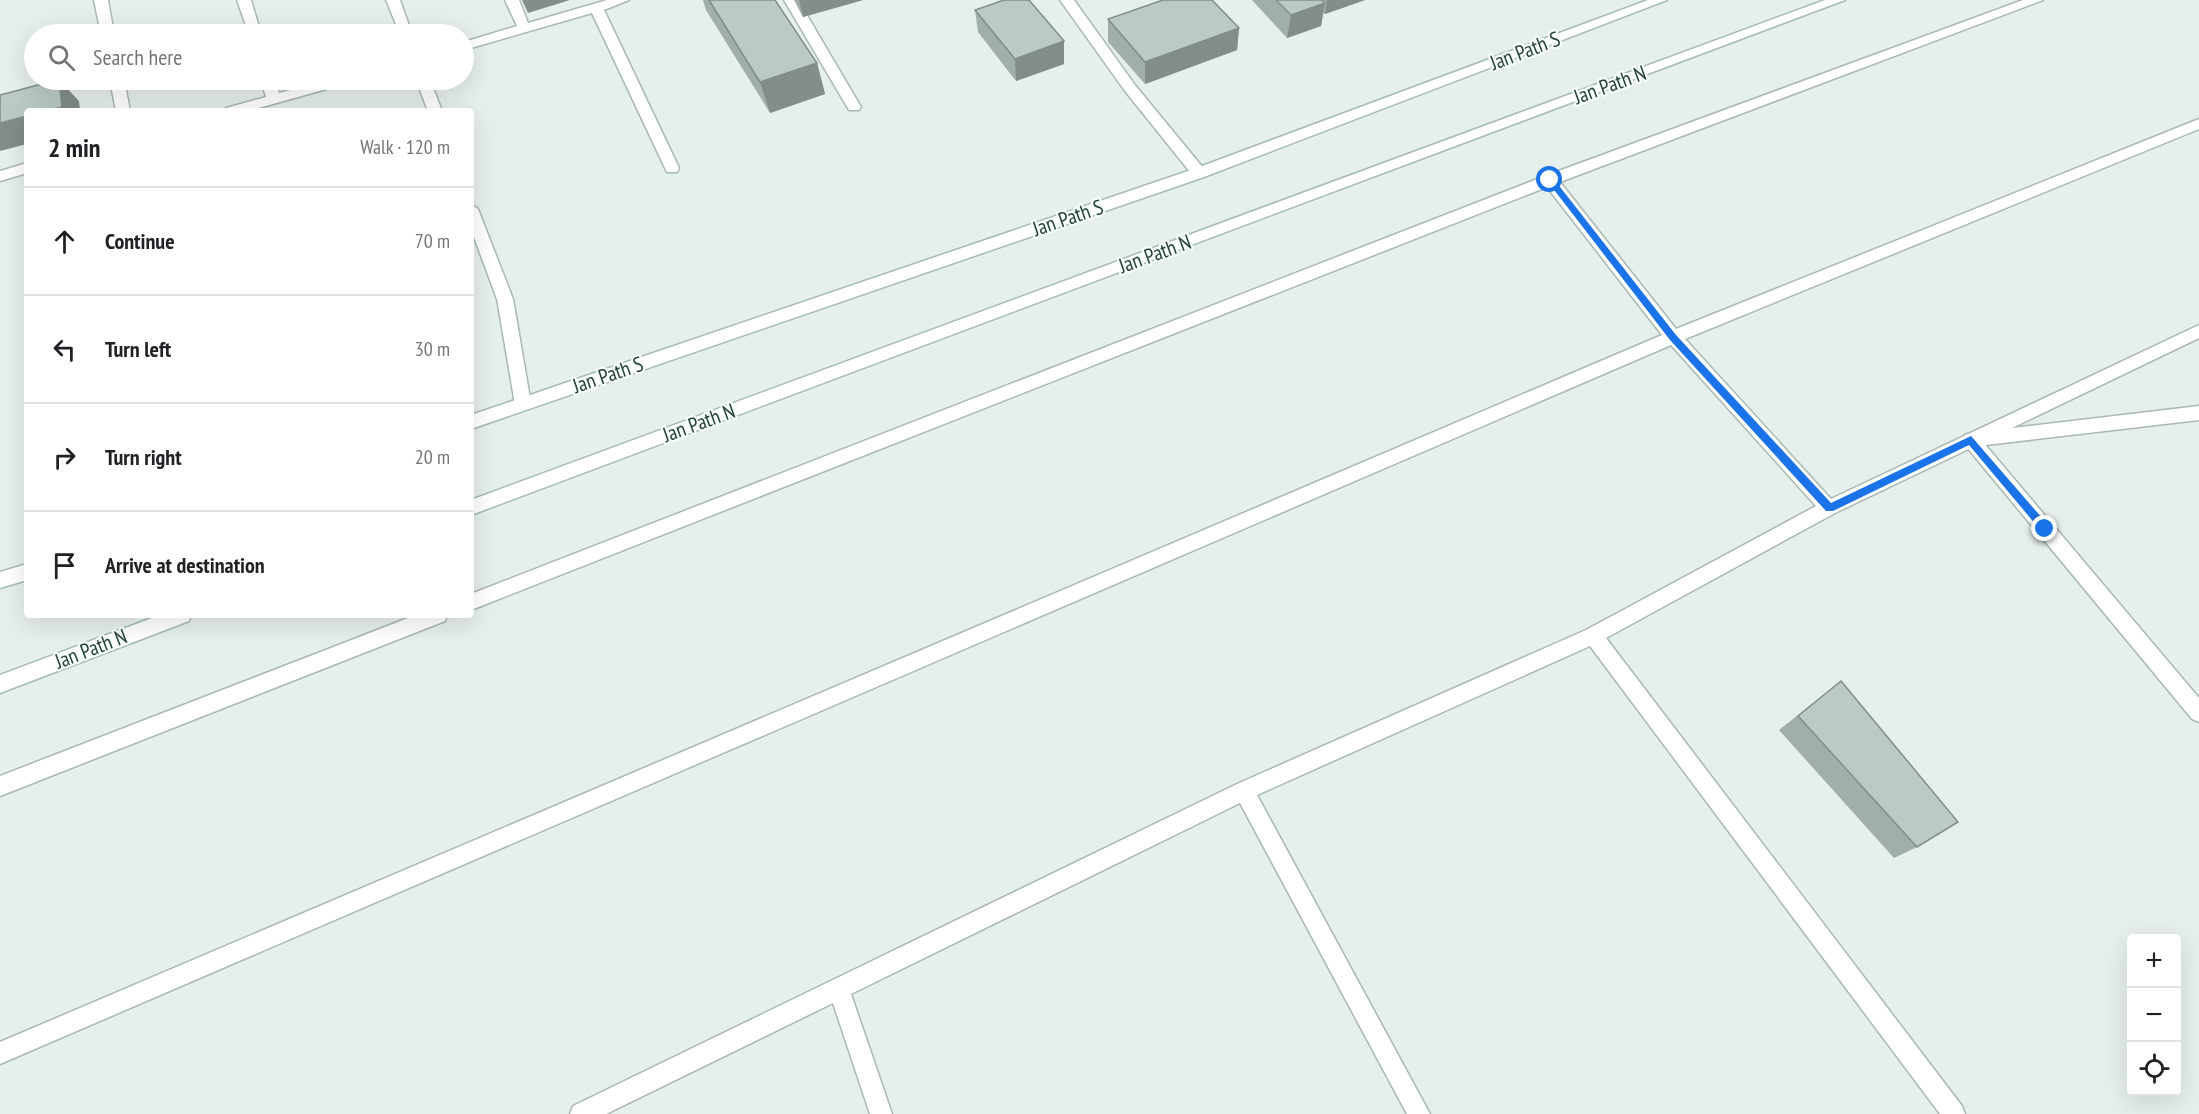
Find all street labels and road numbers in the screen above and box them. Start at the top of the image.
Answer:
street label: Jan Path S [1485,25,1564,77]
street label: Jan Path N [1569,59,1650,110]
street label: Jan Path S [1028,193,1107,242]
street label: Jan Path N [1114,228,1195,279]
street label: Jan Path S [568,350,647,399]
street label: Jan Path N [658,397,739,448]
street label: Jan Path N [50,622,131,675]

